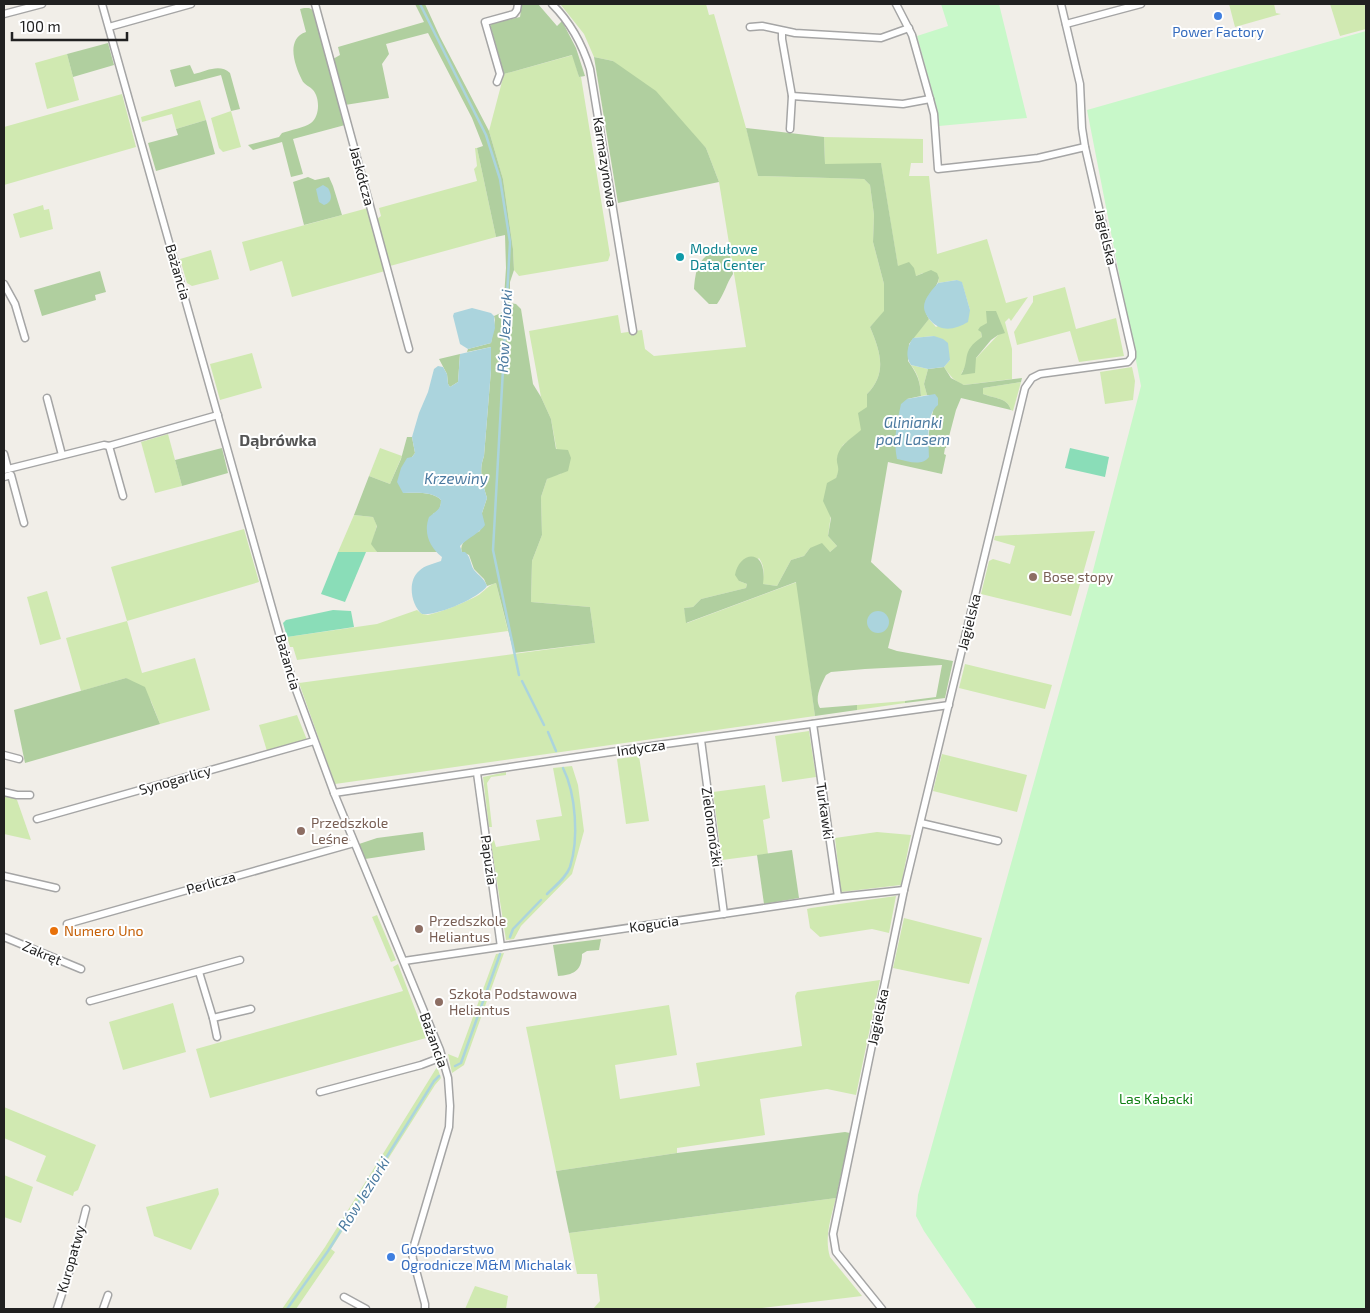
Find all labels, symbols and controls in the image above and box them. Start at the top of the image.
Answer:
scale bar [12,10,128,42]
marker: Power Factory [1212,10,1224,22]
text: 100 m [20,17,61,35]
place label: Power Factory [1172,23,1264,40]
street label: Karmazynowa [590,116,621,208]
street label: Jaskółcza [346,144,379,207]
street label: Jagielska [1092,207,1121,267]
place label: Modułowe Data Center [690,240,766,273]
street label: Bażancia [162,242,195,302]
marker: Modułowe Data Center [674,251,686,263]
water label: Rów Jeziorki [493,288,515,373]
water label: Glinianki pod Lasem [876,413,950,448]
district label: Dąbrówka [239,430,317,449]
water label: Krzewiny [424,469,488,488]
place label: Bose stopy [1043,568,1114,585]
marker: Bose stopy [1027,571,1039,583]
street label: Jagielska [953,592,984,652]
street label: Bażancia [272,632,305,692]
street label: Indycza [616,736,666,759]
street label: Synogarlicy [137,761,213,798]
street label: Turkawki [813,781,838,841]
street label: Zielononóżki [698,786,727,868]
place label: Przedszkole Leśne [311,814,388,847]
marker: Przedszkole Leśne [295,825,307,837]
street label: Papuzia [478,834,501,886]
street label: Perlicza [184,867,238,898]
place label: Przedszkole Heliantus [429,912,506,945]
street label: Kogucia [628,912,680,935]
place label: Numero Uno [64,922,144,939]
marker: Przedszkole Heliantus [413,923,425,935]
marker: Numero Uno [48,925,60,937]
street label: Zakręt [20,937,64,968]
place label: Szkoła Podstawowa Heliantus [449,985,577,1018]
street label: Jagielska [863,987,892,1047]
marker: Szkoła Podstawowa Heliantus [433,996,445,1008]
street label: Bażancia [417,1010,452,1070]
park label: Las Kabacki [1119,1090,1193,1107]
water label: Rów Jeziorki [333,1153,393,1234]
street label: Kuropatwy [53,1222,88,1295]
place label: Gospodarstwo Ogrodnicze M&M Michalak [401,1240,572,1273]
marker: Gospodarstwo Ogrodnicze M&M Michalak [385,1251,397,1263]

